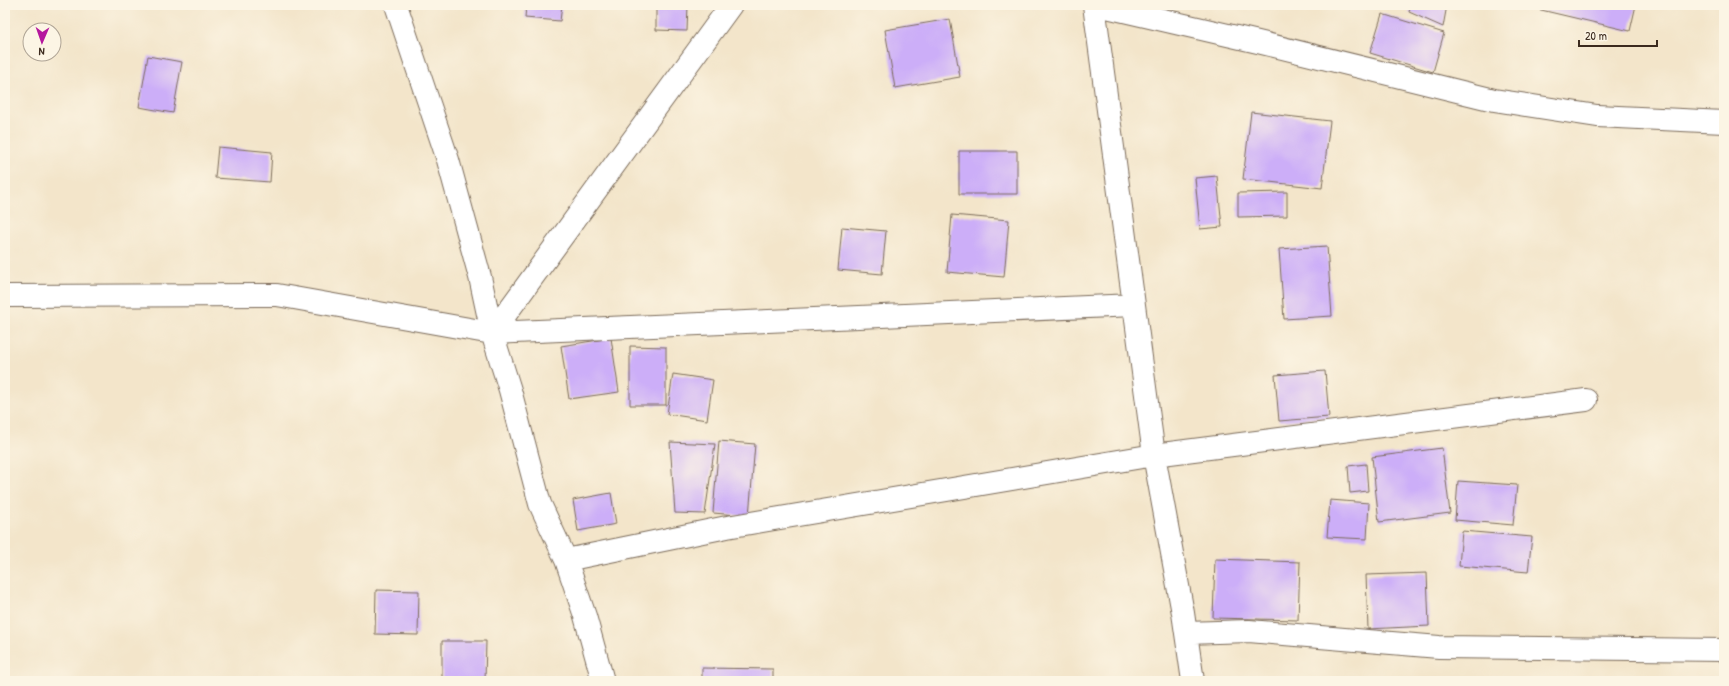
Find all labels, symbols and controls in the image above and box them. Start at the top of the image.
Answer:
north arrow [22,22,62,62]
scale bar [1579,22,1657,48]
text: 20 m [1585,27,1607,44]
text: N [38,45,45,59]

